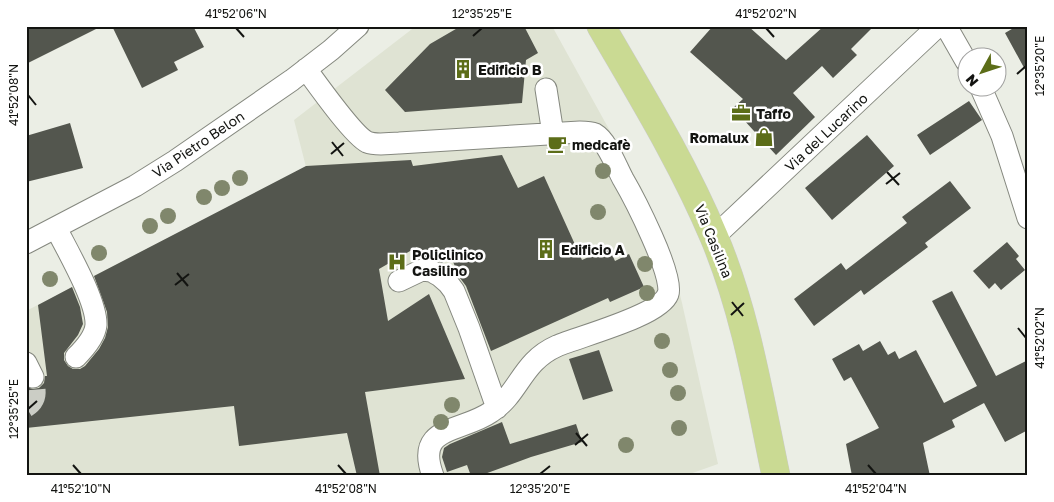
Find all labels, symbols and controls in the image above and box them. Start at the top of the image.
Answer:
text: 41°52'06"N [205,6,267,21]
text: 12°35'25"E [452,6,512,21]
text: 41°52'02"N [735,6,797,21]
text: 12°35'20"E [1032,36,1047,96]
north arrow [956,48,1006,98]
building icon: Edificio B [452,58,474,80]
place label: Edificio B [478,61,542,78]
text: 41°52'08"N [6,64,21,126]
text: N [962,71,982,90]
street label: Via del Lucarino [781,89,871,175]
office icon: Taffo [730,102,752,124]
place label: Taffo [756,105,791,122]
street label: Via Pietro Belon [149,107,247,181]
shop icon: Romalux [753,126,775,148]
place label: Romalux [690,129,749,146]
cafe icon: medcafè [546,133,568,155]
place label: medcafè [572,136,631,153]
street label: Via Casilina [692,202,736,280]
building icon: Edificio A [535,238,557,260]
place label: Edificio A [561,241,625,258]
place label: Policlinico Casilino [412,246,484,279]
hospital icon: Policlinico Casilino [386,251,408,273]
text: 41°52'02"N [1032,307,1047,369]
text: 12°35'25"E [6,379,21,439]
text: 41°52'10"N [51,481,111,496]
text: 41°52'08"N [315,481,377,496]
text: 12°35'20"E [510,481,570,496]
text: 41°52'04"N [845,481,907,496]

